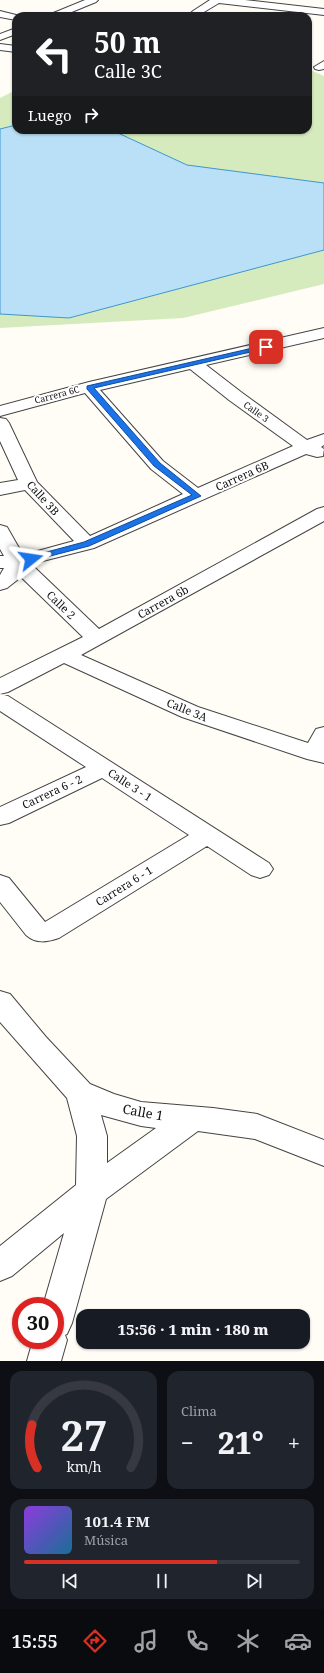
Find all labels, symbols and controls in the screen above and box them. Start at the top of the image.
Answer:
text: 50 m [94,23,161,61]
icon: left [28,28,80,80]
text: Calle 3C [94,59,162,83]
icon: right [80,104,102,126]
text: Luego [28,105,72,125]
pin [249,330,283,364]
icon: arrive [255,336,277,358]
street label: Carrera 6C [33,382,81,407]
street label: Calle 3 [241,398,272,425]
street label: Carrera 6B [213,457,271,494]
street label: Calle 3B [24,477,63,518]
position arrow [10,538,52,580]
street label: Carrera 6b [135,581,191,622]
street label: Calle 2 [44,587,79,622]
street label: Calle 3A [165,695,210,725]
street label: Calle 3 - 1 [105,765,155,804]
street label: Carrera 6 - 2 [19,771,84,812]
street label: Carrera 6 - 1 [92,862,155,909]
street label: Calle 1 [121,1100,165,1124]
speed limit sign: 30 [12,1297,64,1349]
text: 15:56 · 1 min · 180 m [117,1319,269,1339]
text: Clima [181,1402,217,1420]
text: 27 [60,1407,107,1463]
text: 21° [218,1422,264,1463]
text: − [181,1427,194,1457]
text: + [288,1427,300,1457]
text: km/h [66,1457,101,1476]
text: 101.4 FM [84,1511,150,1531]
text: Música [84,1531,128,1549]
icon: previous [59,1570,81,1592]
icon: pause [151,1570,173,1592]
icon: next [243,1570,265,1592]
icon: directions [81,1627,109,1655]
icon: music [132,1627,160,1655]
icon: phone [183,1627,211,1655]
icon: climate [234,1627,262,1655]
icon: car [284,1627,312,1655]
text: 15:55 [11,1629,58,1653]

